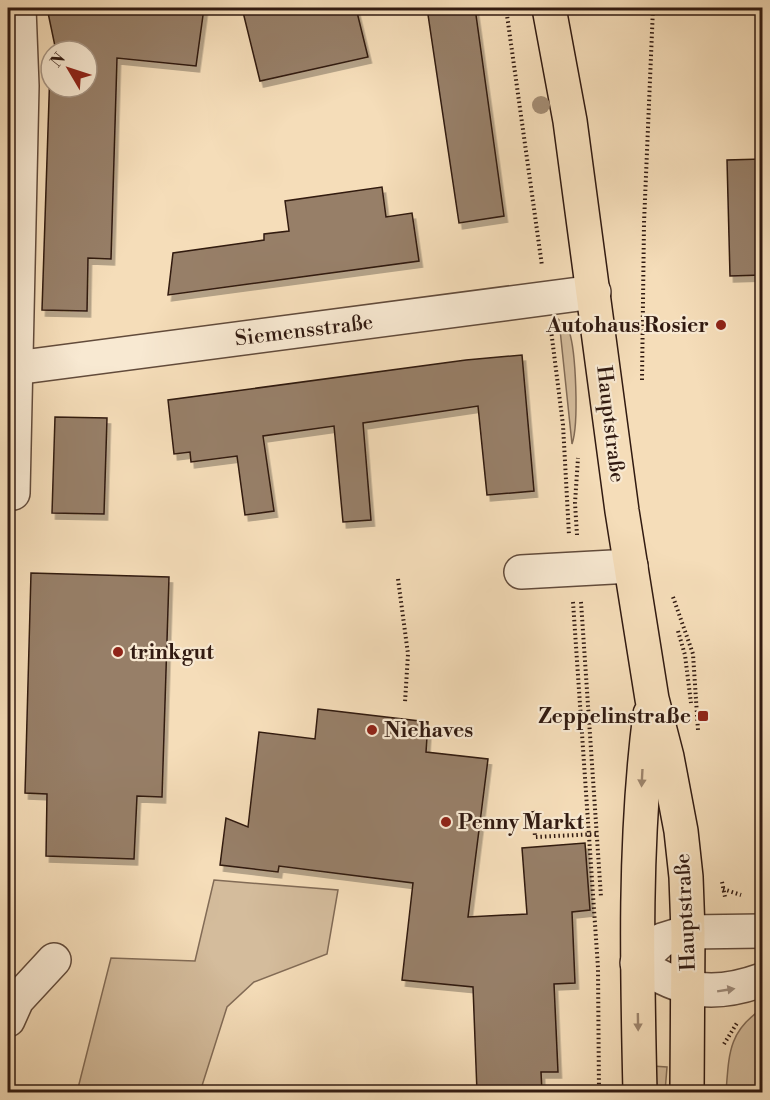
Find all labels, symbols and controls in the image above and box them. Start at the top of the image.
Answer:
north arrow [39,39,99,99]
text: N [46,49,70,71]
street label: Siemensstraße [234,310,375,352]
place label: Autohaus Rosier [545,313,709,339]
marker: Autohaus Rosier [714,318,728,332]
street label: Hauptstraße [590,364,630,484]
place label: trinkgut [130,640,214,666]
marker: trinkgut [111,645,125,659]
place label: Zeppelinstraße [538,704,691,730]
marker: Zeppelinstraße [696,709,710,723]
place label: Niehaves [384,718,473,744]
marker: Niehaves [365,723,379,737]
one-way arrow [638,768,647,787]
place label: Penny Markt [458,810,584,836]
marker: Penny Markt [439,815,453,829]
street label: Hauptstraße [670,852,702,971]
one-way arrow [717,985,736,994]
one-way arrow [633,1012,643,1031]

